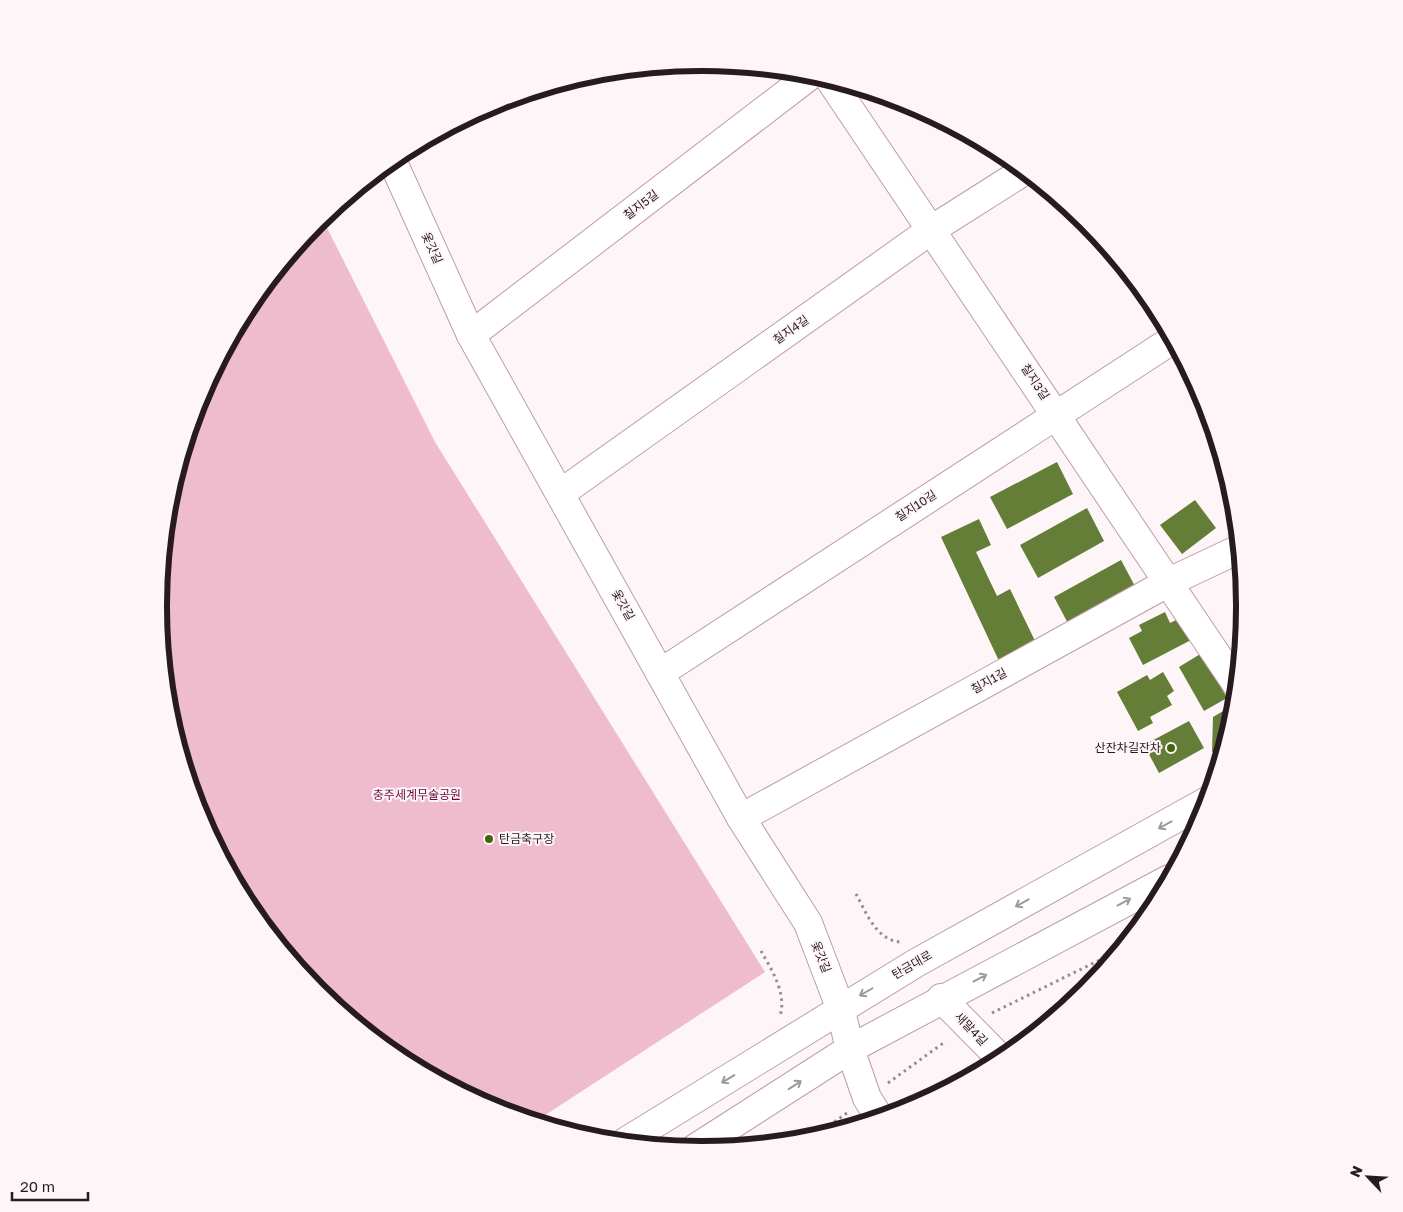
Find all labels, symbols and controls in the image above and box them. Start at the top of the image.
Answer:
street label: 칠지5길 [620,187,661,223]
street label: 옻갓길 [419,230,446,266]
street label: 칠지4길 [770,312,812,347]
street label: 칠지3길 [1018,361,1053,403]
street label: 칠지10길 [892,487,939,525]
street label: 옻갓길 [609,587,638,623]
street label: 칠지1길 [968,665,1009,697]
place label: 산잔차길잔차 [1095,740,1161,755]
marker: 산잔차길잔차 [1165,742,1177,754]
park label: 충주세계무술공원 [373,787,461,802]
one-way arrow [1157,820,1172,830]
place label: 탄금축구장 [499,831,554,846]
marker: 탄금축구장 [483,833,495,845]
one-way arrow [1117,897,1132,907]
one-way arrow [1015,898,1030,908]
street label: 옻갓길 [809,939,834,975]
street label: 탄금대로 [889,947,935,982]
one-way arrow [973,973,988,983]
one-way arrow [859,988,873,998]
street label: 새말4길 [952,1009,991,1048]
one-way arrow [722,1074,736,1084]
one-way arrow [787,1080,801,1090]
north arrow [1343,1152,1393,1202]
text: N [1346,1163,1366,1180]
scale bar [12,1170,89,1202]
text: 20 m [20,1177,55,1195]

